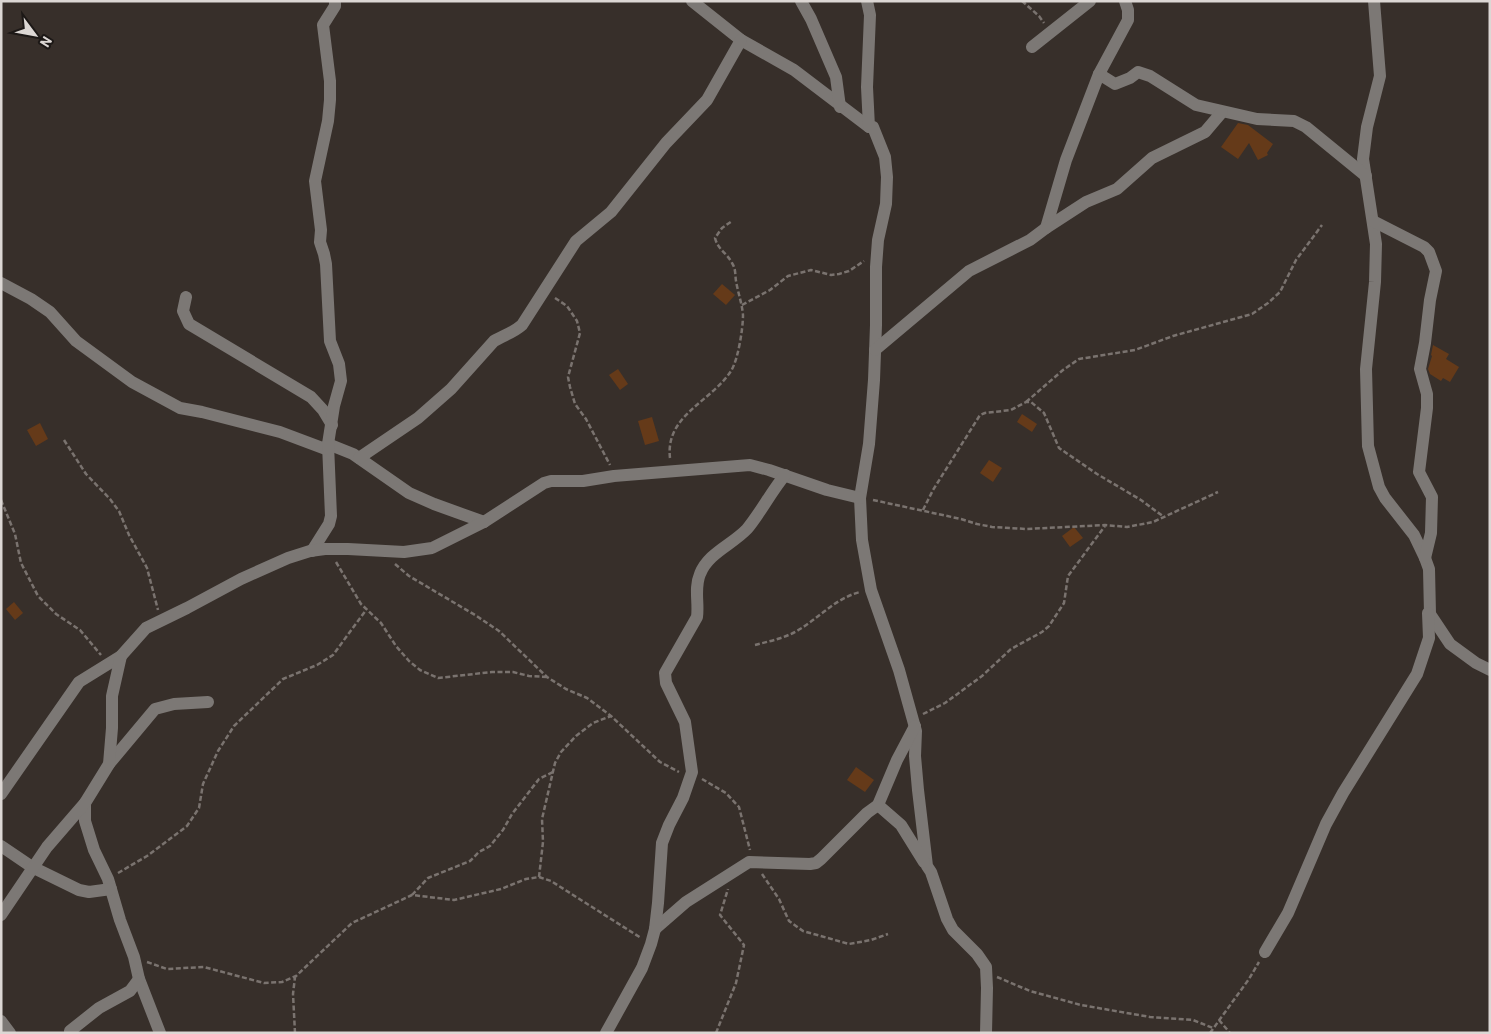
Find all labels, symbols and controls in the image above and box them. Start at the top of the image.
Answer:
north arrow [10,10,60,60]
text: N [37,34,56,51]

